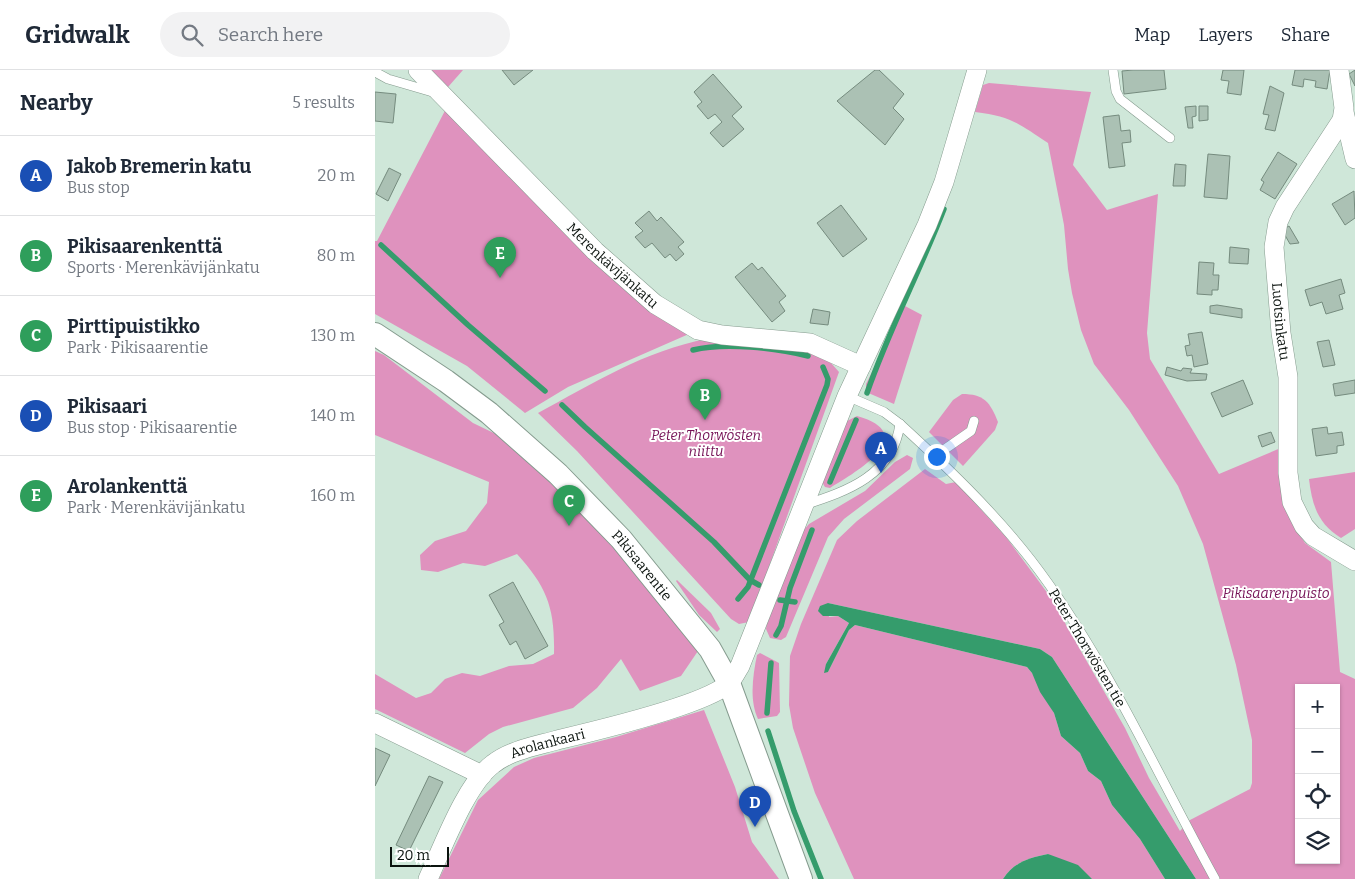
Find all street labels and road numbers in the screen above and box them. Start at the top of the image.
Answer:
street label: Merenkävijänkatu [564,219,662,312]
street label: Luotsinkatu [1268,282,1294,362]
street label: Pikisaarentie [608,526,676,604]
street label: Peter Thorwösten tie [1045,586,1129,710]
street label: Arolankaari [507,725,587,762]

